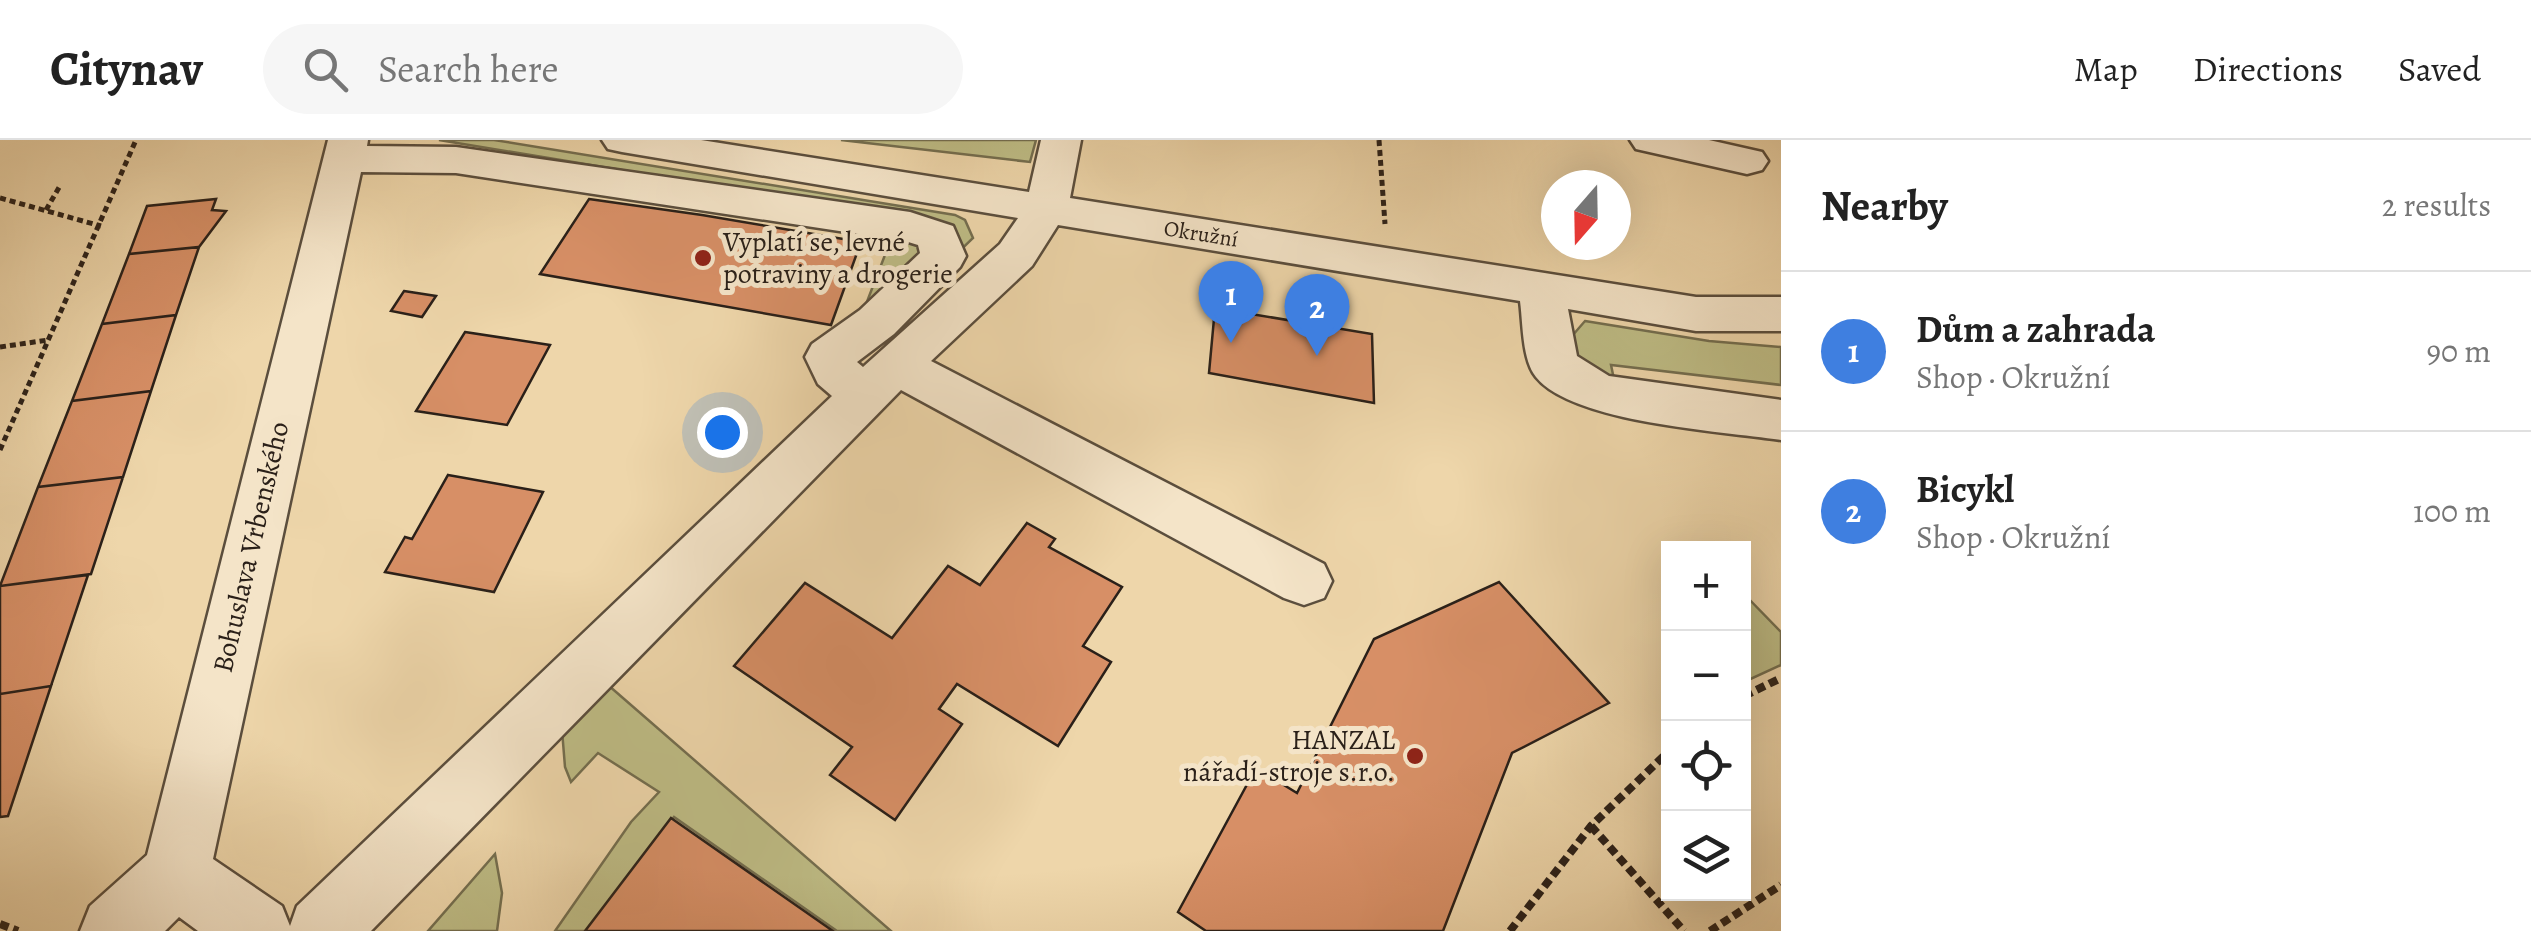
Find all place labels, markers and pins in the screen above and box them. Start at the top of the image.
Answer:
place label: Vyplatí se, levné potraviny a drogerie [722,223,953,293]
marker: Vyplatí se, levné potraviny a drogerie [692,247,714,269]
pin: 1 [1198,260,1264,343]
pin: 2 [1284,274,1350,356]
place label: HANZAL nářadí-stroje s.r.o. [1183,721,1396,791]
marker: HANZAL nářadí-stroje s.r.o. [1404,745,1426,767]

